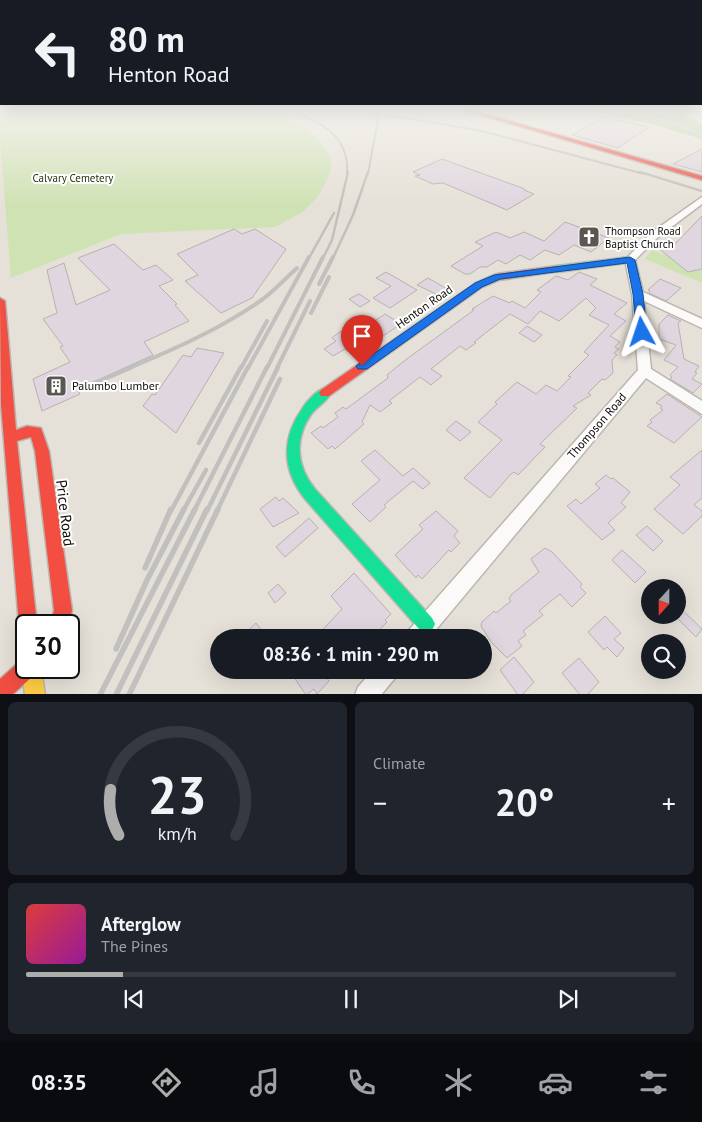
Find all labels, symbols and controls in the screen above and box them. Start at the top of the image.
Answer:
text: 80 m [108,16,185,62]
icon: left [25,20,90,85]
text: Henton Road [108,60,230,88]
park label: Calvary Cemetery [33,171,114,185]
place label: Thompson Road Baptist Church [605,224,681,251]
church icon: Thompson Road Baptist Church [577,225,601,249]
street label: Henton Road [392,281,455,332]
position arrow [615,305,667,357]
pin [341,315,383,366]
icon: arrive [348,322,376,350]
building icon: Palumbo Lumber [44,374,68,398]
place label: Palumbo Lumber [72,378,159,393]
street label: Thompson Road [564,390,629,462]
street label: Price Road [52,479,79,547]
north arrow [641,579,686,624]
map controls [641,579,686,679]
speed limit sign: 30 [15,614,80,679]
button: search [641,634,686,679]
text: 08:36 · 1 min · 290 m [263,642,439,666]
text: Climate [373,753,425,773]
text: 23 [148,761,207,828]
text: 20° [495,777,554,826]
text: − [373,784,387,821]
text: + [662,784,676,821]
text: km/h [158,822,197,845]
text: Afterglow [101,912,181,936]
text: The Pines [101,936,168,956]
icon: previous [120,985,148,1013]
icon: pause [337,985,365,1013]
icon: next [554,985,582,1013]
icon: directions [149,1065,184,1100]
icon: music [247,1065,282,1100]
icon: phone [344,1065,379,1100]
icon: climate [441,1065,476,1100]
icon: car [538,1065,573,1100]
icon: filters [636,1065,671,1100]
text: 08:35 [31,1068,87,1096]

